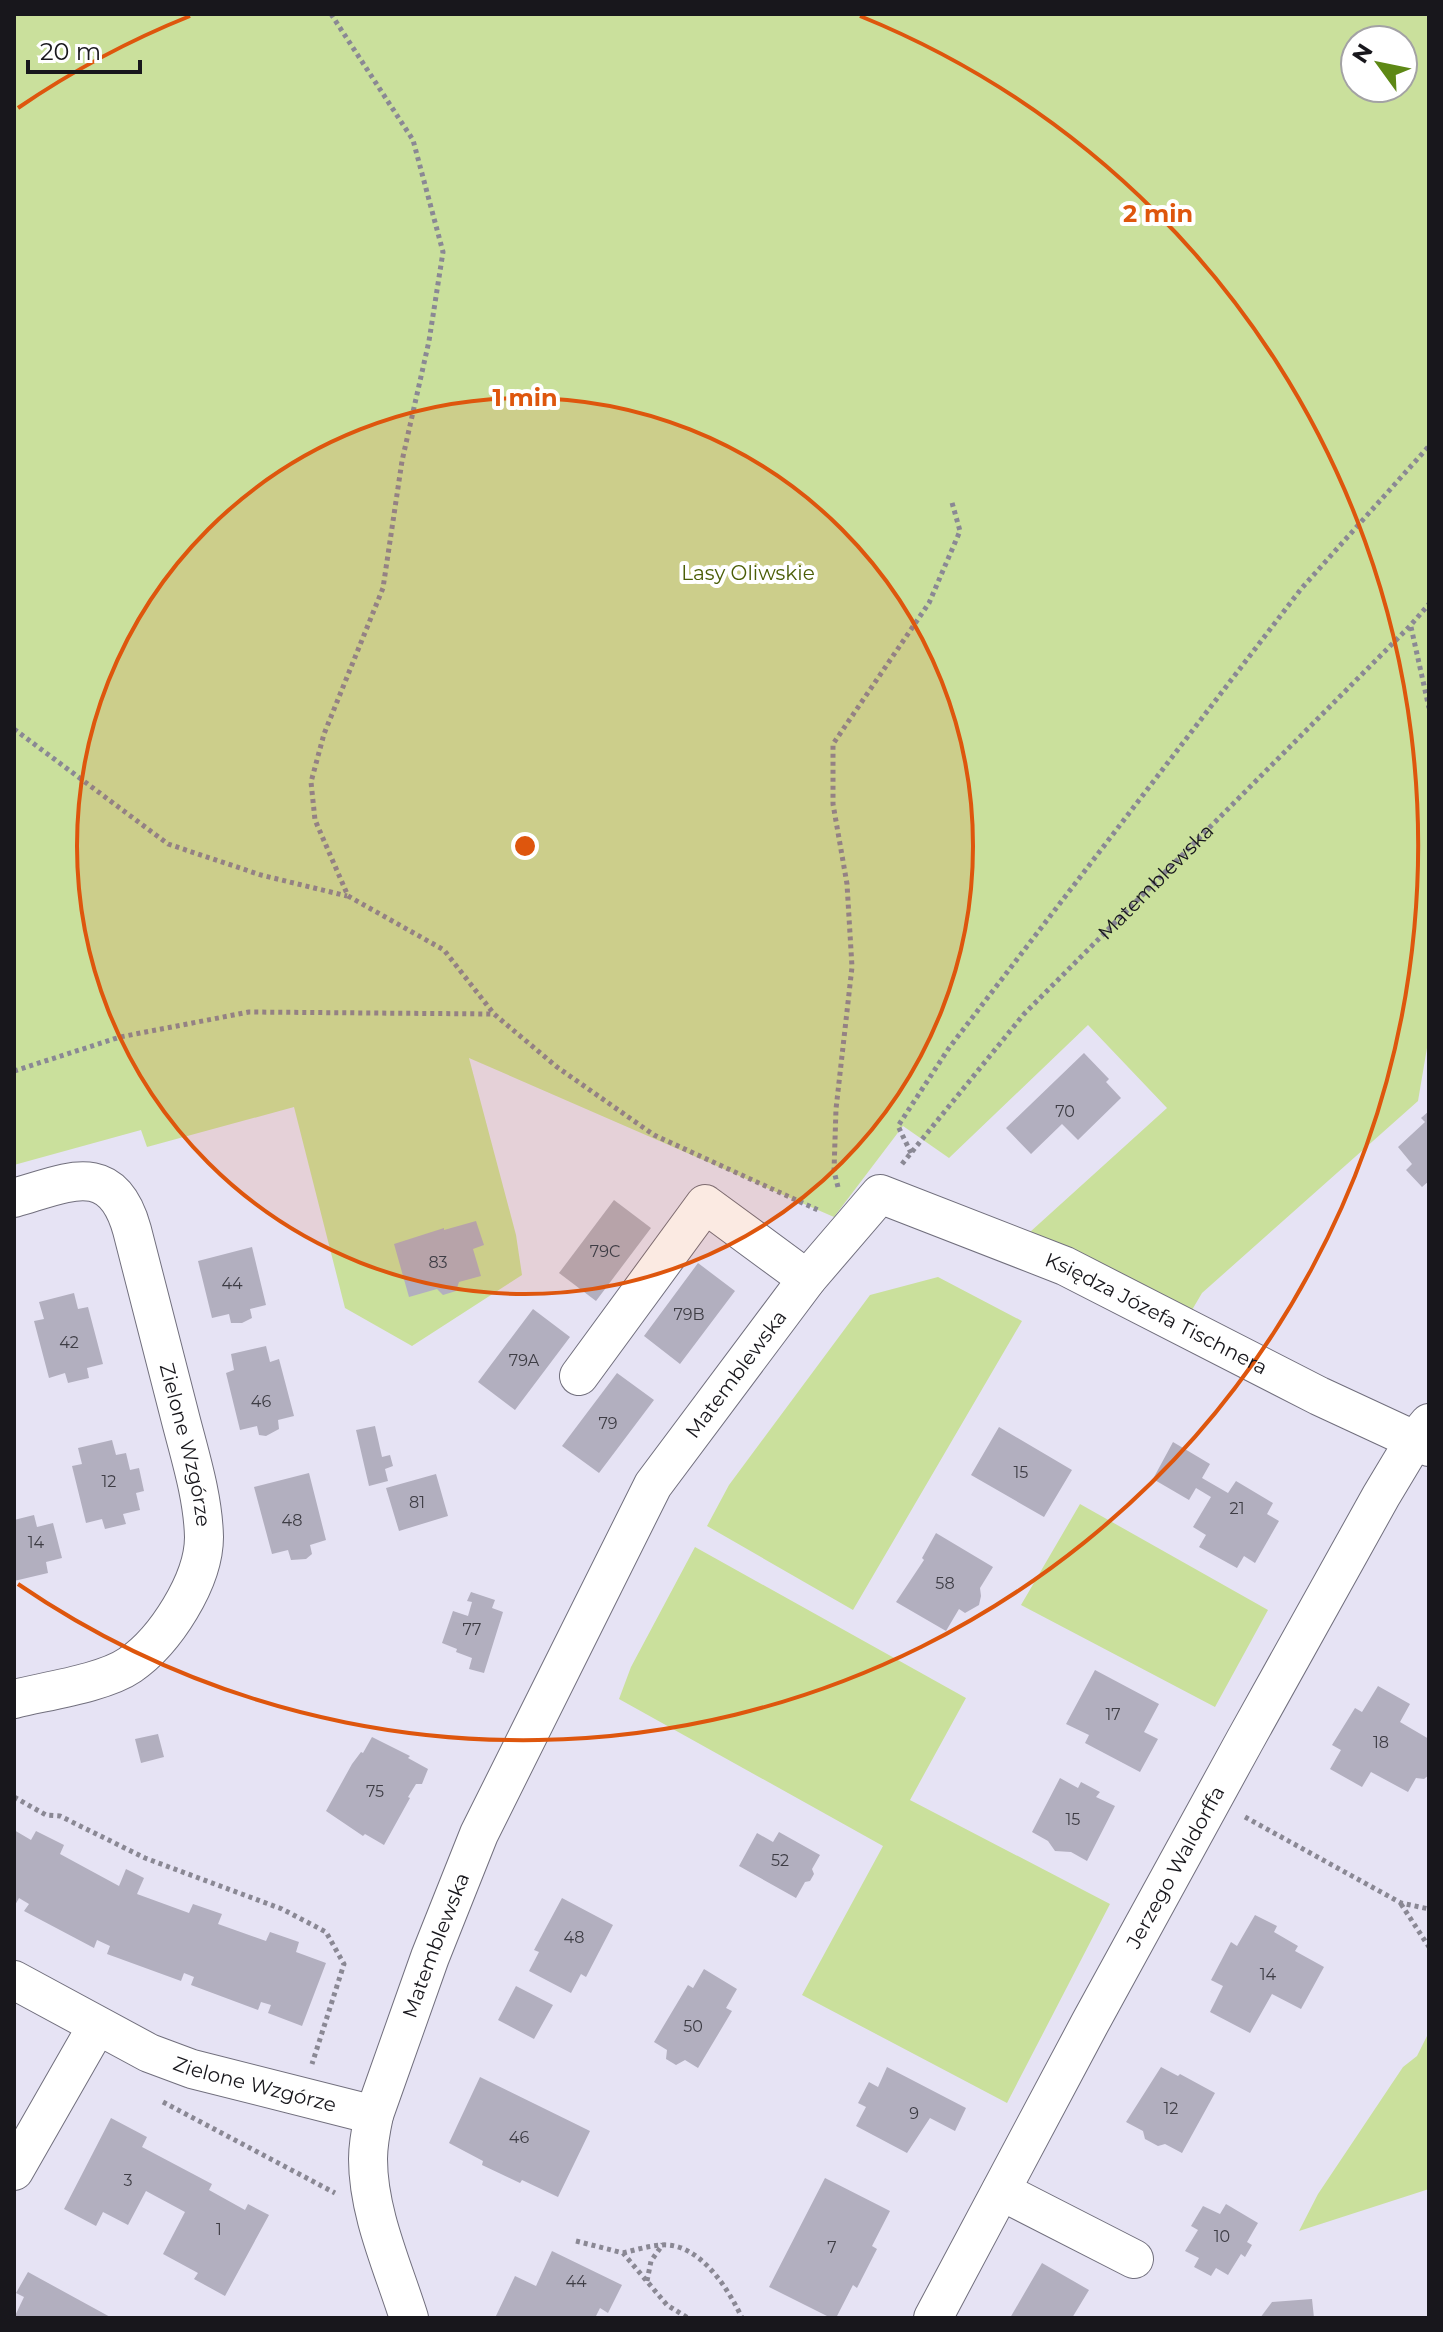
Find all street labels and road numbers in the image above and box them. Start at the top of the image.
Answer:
street label: Matemblewska [1093,819,1218,945]
street label: Księdza Józefa Tischnera [1042,1247,1272,1380]
street label: Matemblewska [680,1305,792,1443]
street label: Zielone Wzgórze [155,1361,216,1528]
street label: Jerzego Waldorffa [1121,1782,1230,1953]
street label: Matemblewska [397,1869,474,2021]
street label: Zielone Wzgórze [170,2051,339,2117]

